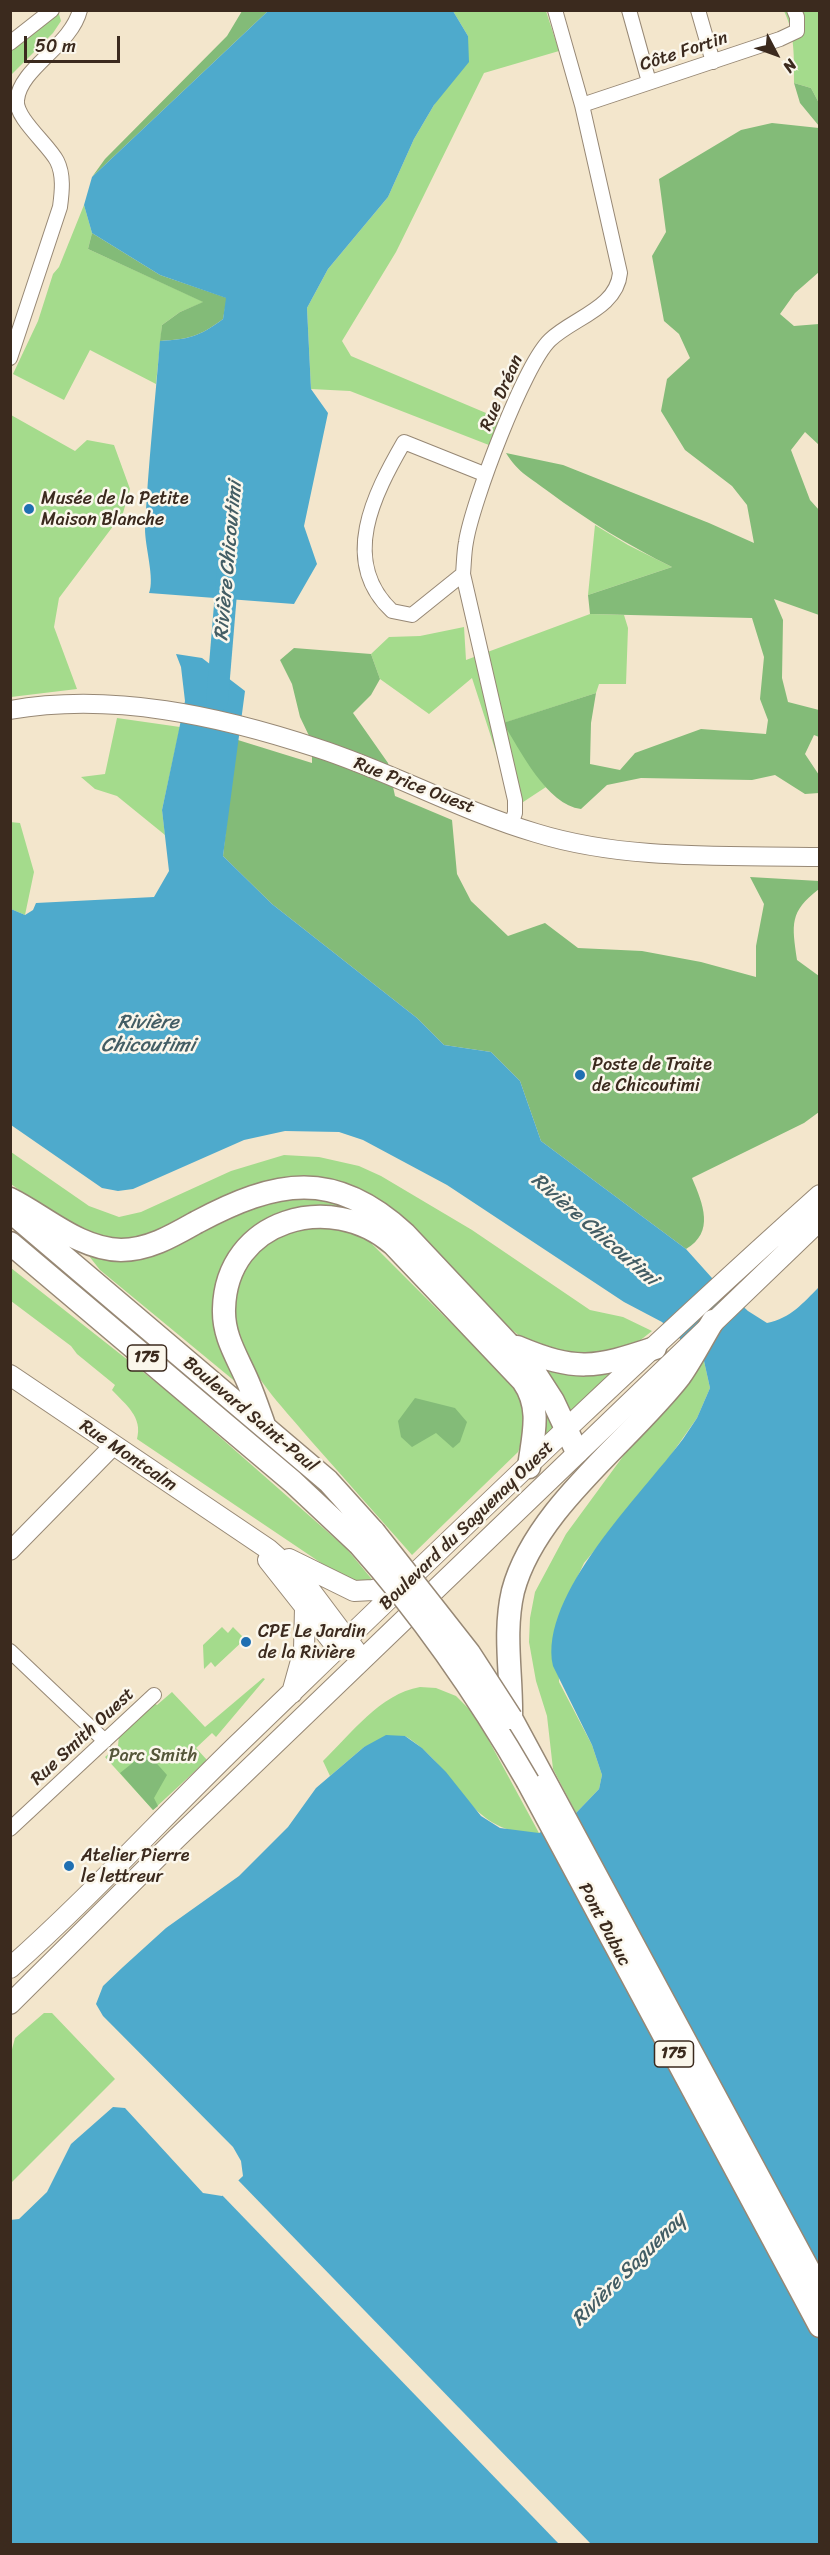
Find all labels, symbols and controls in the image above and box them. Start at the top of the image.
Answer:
scale bar [27,24,123,62]
north arrow [746,24,806,84]
street label: Côte Fortin [637,28,731,76]
text: 50 m [35,30,76,62]
text: N [775,52,805,80]
street label: Rue Dréan [476,352,528,434]
water label: Rivière Chicoutimi [210,480,248,642]
place label: Musée de la Petite Maison Blanche [41,488,189,530]
marker: Musée de la Petite Maison Blanche [22,502,36,516]
street label: Rue Price Ouest [351,753,477,819]
water label: Rivière Chicoutimi [101,1011,195,1058]
place label: Poste de Traite de Chicoutimi [592,1054,712,1096]
marker: Poste de Traite de Chicoutimi [573,1068,587,1082]
water label: Rivière Chicoutimi [526,1169,662,1291]
road number: 175 [128,1345,166,1371]
street label: Boulevard Saint-Paul [179,1353,321,1477]
street label: Rue Montcalm [75,1415,181,1497]
street label: Boulevard du Saguenay Ouest [375,1437,559,1615]
place label: CPE Le Jardin de la Rivière [258,1621,366,1664]
marker: CPE Le Jardin de la Rivière [239,1635,253,1649]
street label: Rue Smith Ouest [27,1684,139,1790]
park label: Parc Smith [109,1745,197,1767]
place label: Atelier Pierre le lettreur [81,1845,189,1888]
marker: Atelier Pierre le lettreur [62,1859,76,1873]
street label: Pont Dubuc [573,1880,635,1970]
road number: 175 [654,2041,694,2067]
water label: Rivière Saguenay [568,2209,690,2331]

